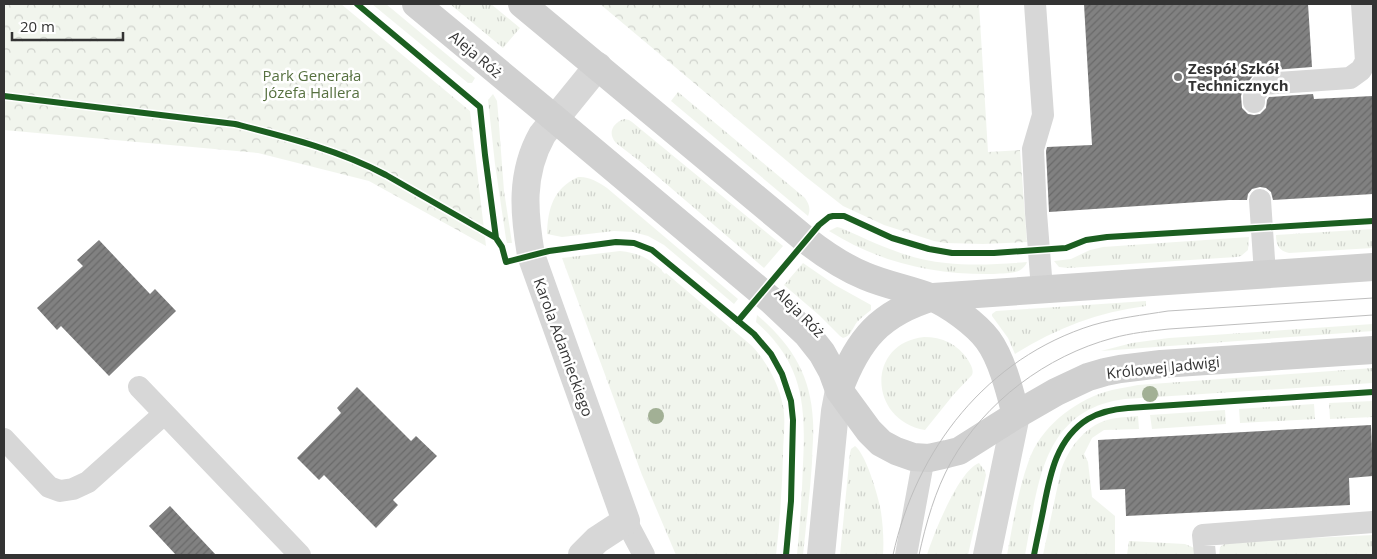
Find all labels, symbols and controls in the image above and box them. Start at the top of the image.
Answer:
scale bar [12,10,124,42]
text: 20 m [20,16,55,36]
street label: Aleja Róż [445,26,507,82]
place label: Zespół Szkół Technicznych [1188,58,1289,95]
park label: Park Generała Józefa Hallera [262,65,361,102]
marker: Zespół Szkół Technicznych [1172,71,1184,83]
street label: Karola Adamieckiego [530,275,598,419]
street label: Aleja Róż [771,283,829,341]
street label: Królowej Jadwigi [1105,351,1221,383]

